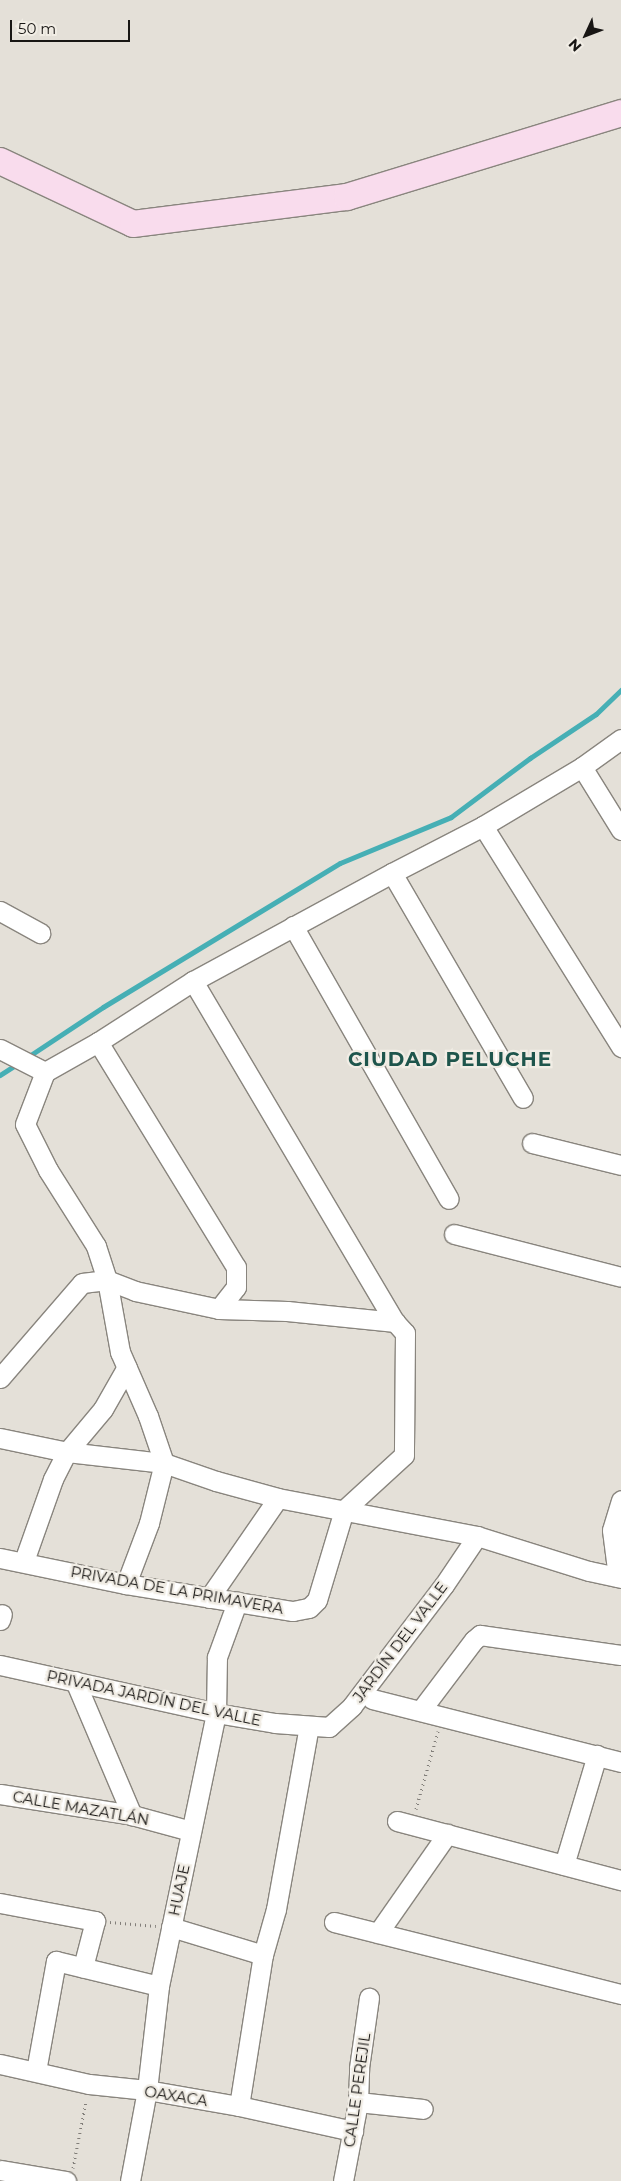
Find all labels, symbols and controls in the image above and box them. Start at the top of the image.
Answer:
scale bar [12,10,132,42]
north arrow [561,10,611,60]
text: 50 m [18,19,56,38]
text: N [565,35,585,56]
district label: CIUDAD PELUCHE [346,1047,554,1071]
street label: PRIVADA DE LA PRIMAVERA [69,1562,285,1618]
street label: JARDÍN DEL VALLE [349,1578,451,1706]
street label: PRIVADA JARDÍN DEL VALLE [45,1666,263,1730]
street label: CALLE MAZATLÁN [11,1787,151,1829]
street label: HUAJE [165,1863,193,1917]
street label: CALLE PEREJIL [340,2032,374,2148]
street label: OAXACA [143,2082,209,2110]

